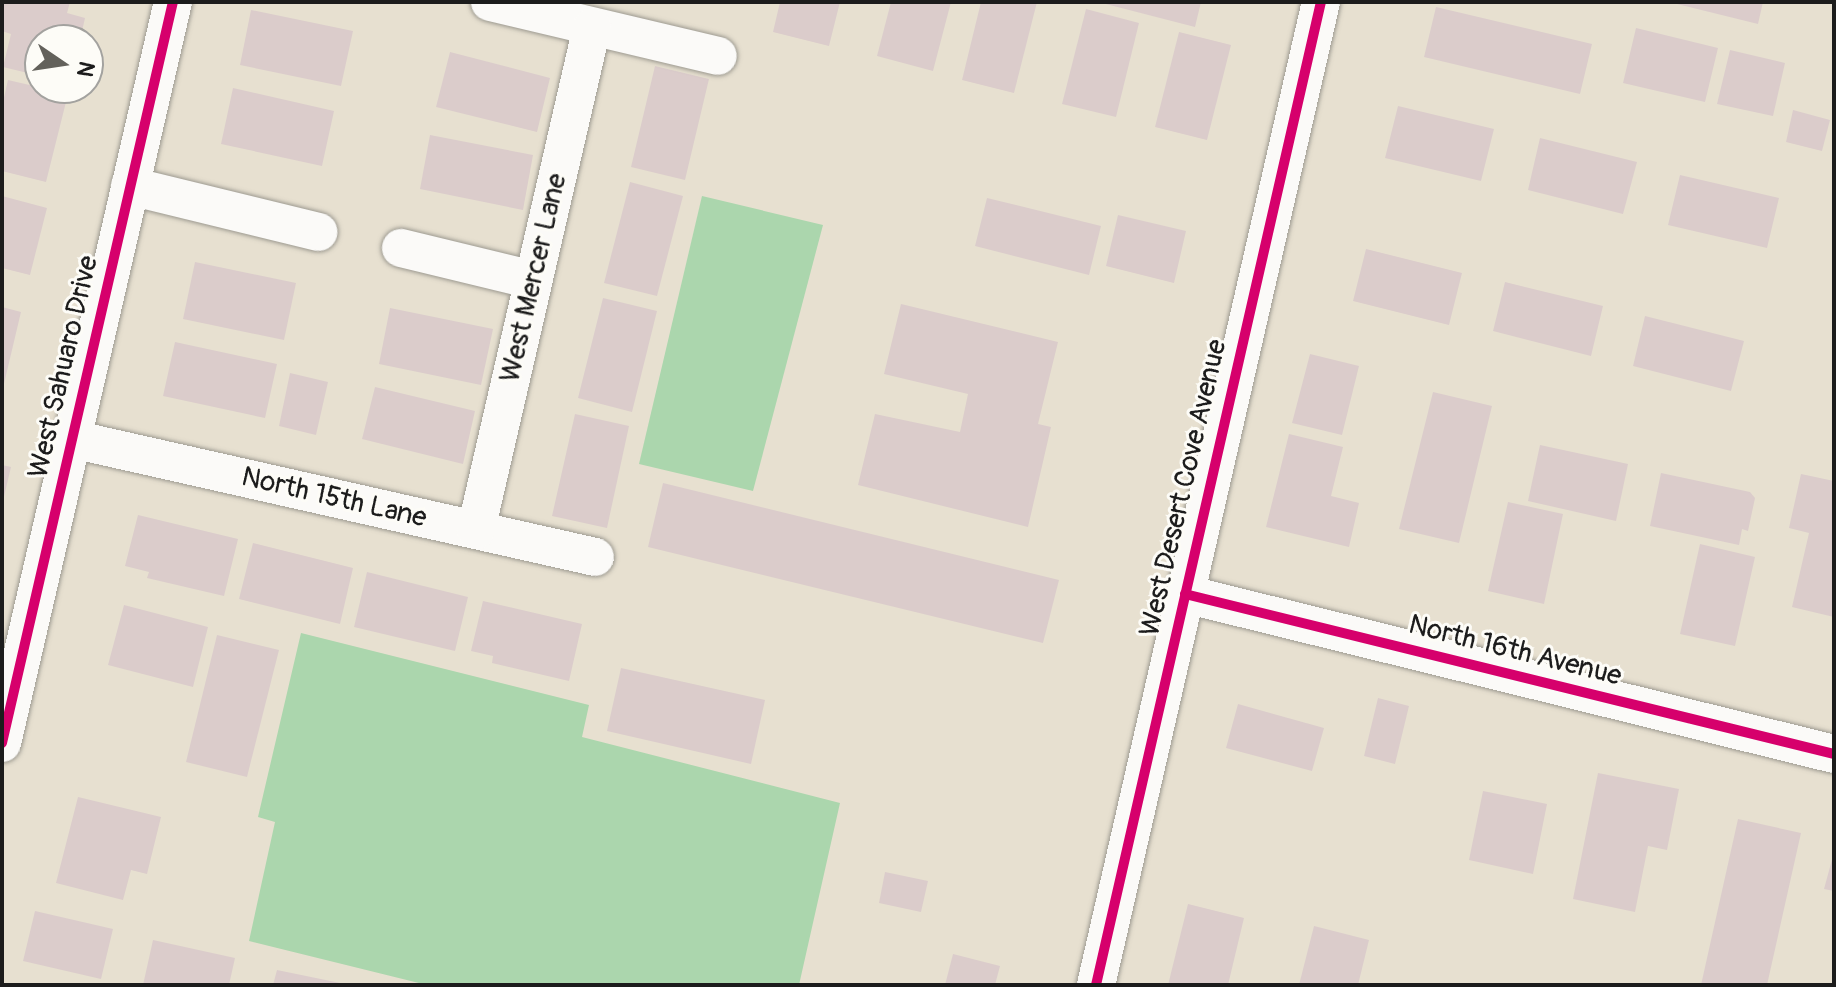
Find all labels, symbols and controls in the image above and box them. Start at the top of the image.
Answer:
north arrow [24,24,104,104]
text: N [70,59,101,79]
street label: West Mercer Lane [494,170,574,386]
street label: West Sahuaro Drive [22,252,106,482]
street label: West Desert Cove Avenue [1133,336,1235,640]
street label: North 15th Lane [238,460,430,536]
street label: North 16th Avenue [1405,608,1625,694]

